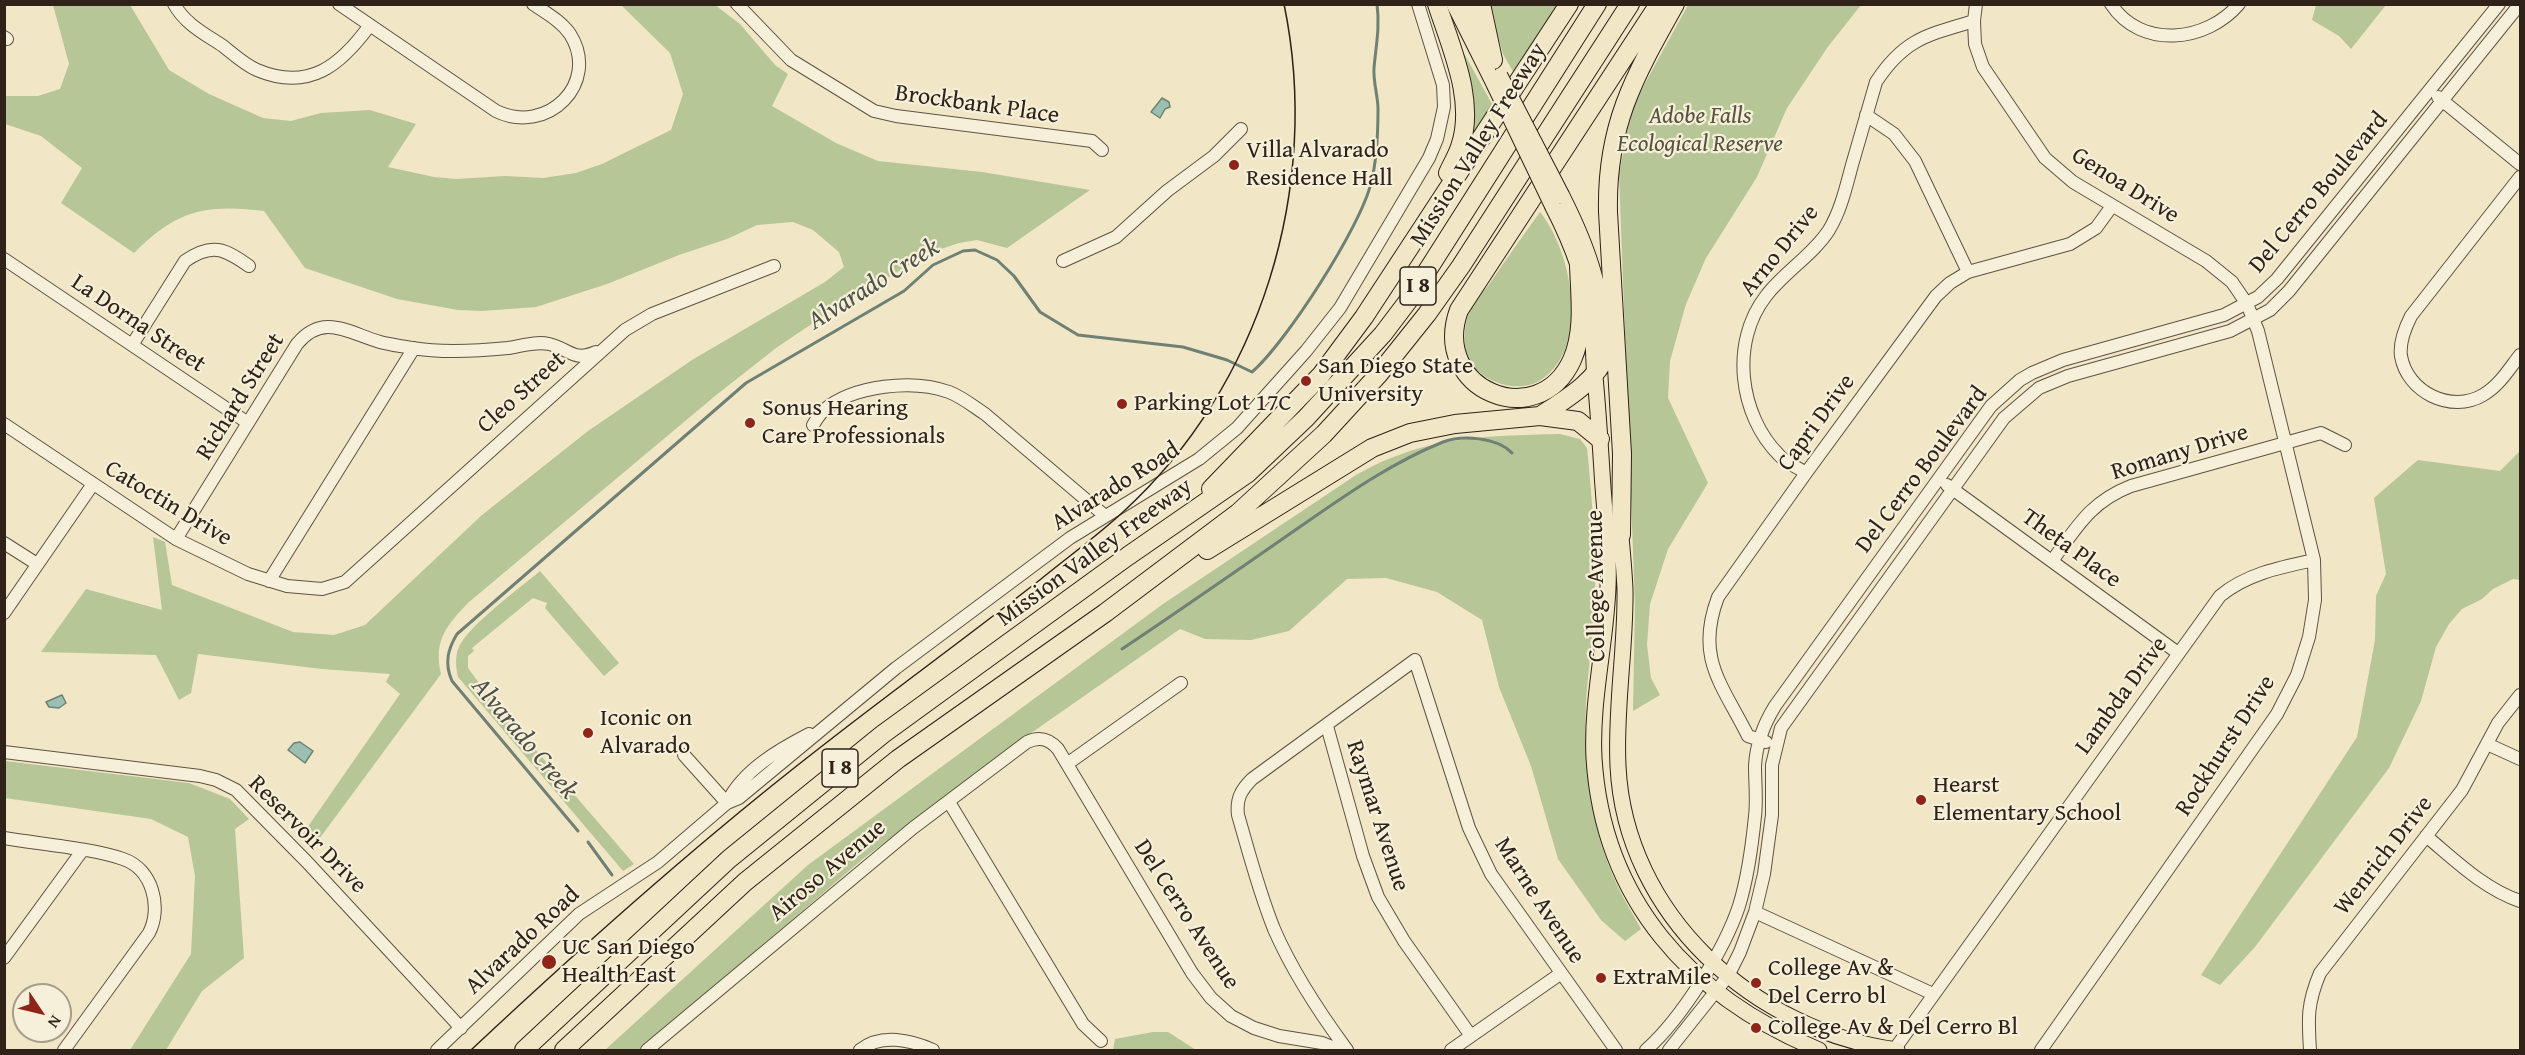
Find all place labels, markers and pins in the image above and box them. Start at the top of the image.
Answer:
place label: Villa Alvarado Residence Hall [1246,137,1393,193]
marker: Villa Alvarado Residence Hall [1227,158,1241,172]
place label: San Diego State University [1318,353,1473,409]
marker: San Diego State University [1299,374,1313,388]
place label: Parking Lot 17C [1134,390,1292,418]
place label: Sonus Hearing Care Professionals [762,395,945,451]
marker: Parking Lot 17C [1115,397,1129,411]
marker: Sonus Hearing Care Professionals [743,416,757,430]
place label: Iconic on Alvarado [600,705,692,761]
marker: Iconic on Alvarado [581,726,595,740]
place label: Hearst Elementary School [1933,772,2121,828]
marker: Hearst Elementary School [1914,793,1928,807]
place label: UC San Diego Health East [562,934,695,990]
marker: UC San Diego Health East [540,953,558,971]
place label: College Av & Del Cerro bl [1768,955,1893,1011]
place label: ExtraMile [1613,964,1711,992]
marker: ExtraMile [1594,971,1608,985]
marker: College Av & Del Cerro bl [1749,976,1763,990]
place label: College Av & Del Cerro Bl [1768,1014,2018,1042]
marker: College Av & Del Cerro Bl [1749,1021,1763,1035]

